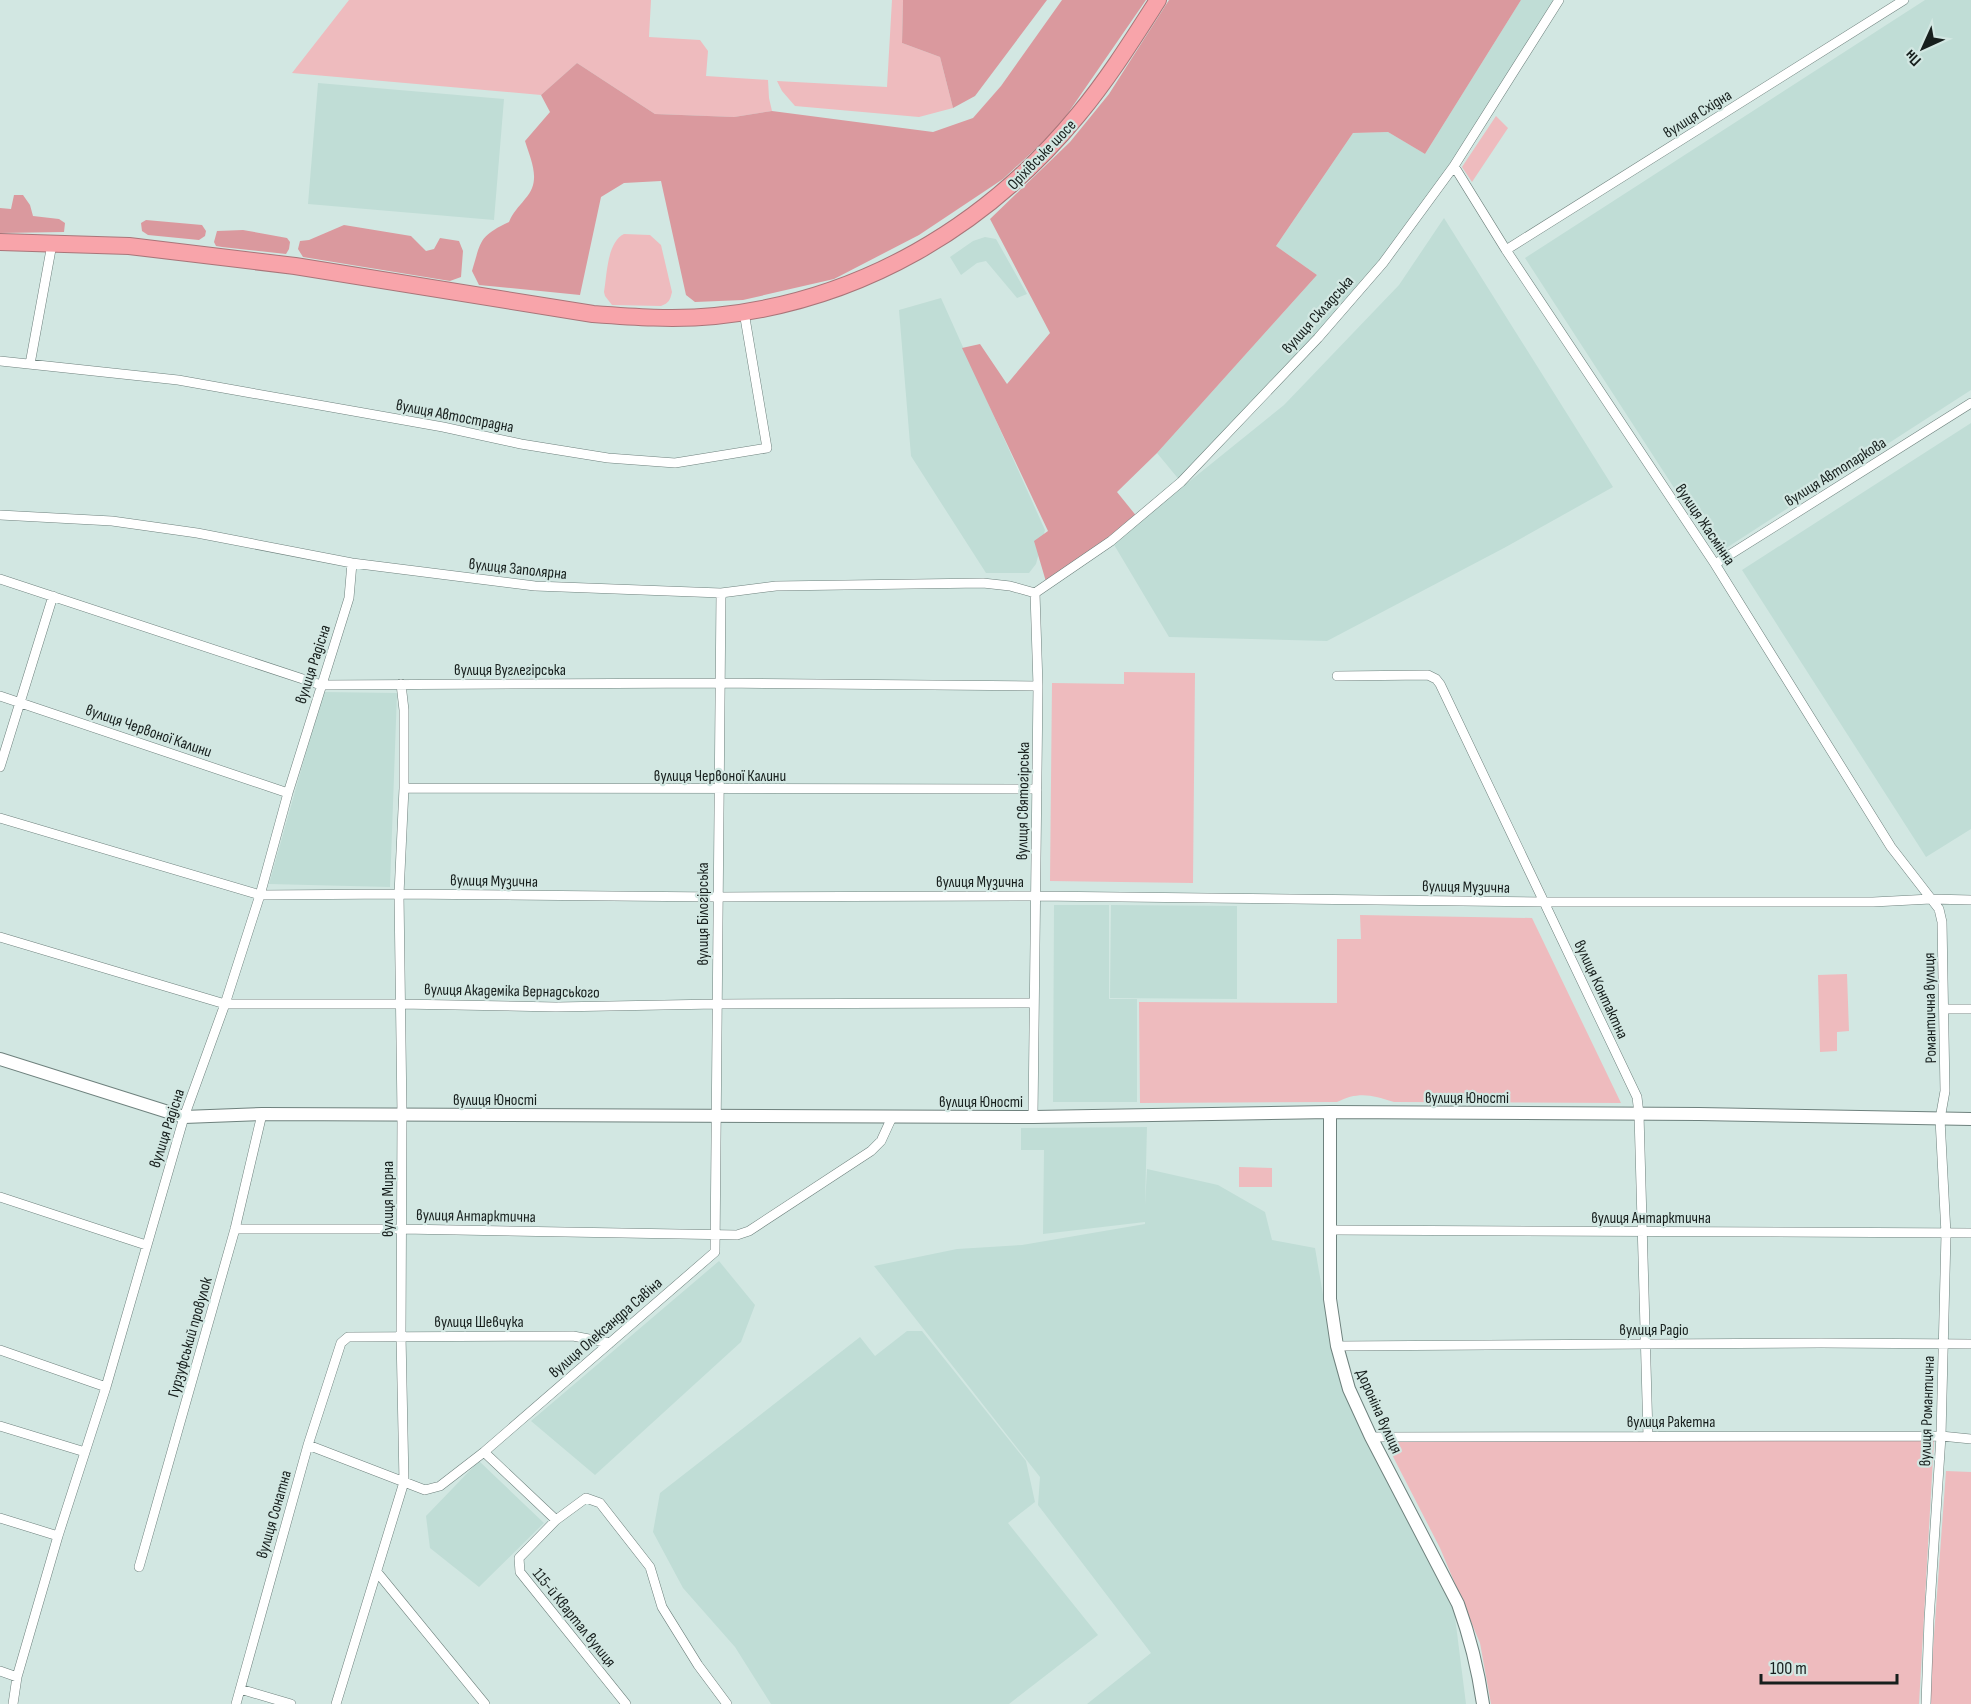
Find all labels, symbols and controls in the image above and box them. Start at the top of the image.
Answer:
north arrow [1893,18,1953,78]
text: Пн [1901,45,1926,70]
street label: вулиця Східна [1660,86,1735,143]
street label: Оріхівське шосе [1004,116,1080,194]
street label: вулиця Складська [1278,272,1358,358]
street label: вулиця Автострадна [394,396,515,437]
street label: вулиця Автопаркова [1782,434,1890,511]
street label: вулиця Жасмінна [1671,481,1739,569]
street label: вулиця Заполярна [468,555,568,584]
street label: вулиця Радісна [292,623,335,706]
street label: вулиця Вуглегірська [454,661,566,680]
street label: вулиця Червоної Калини [83,701,214,762]
street label: вулиця Святогірська [1013,742,1034,860]
street label: вулиця Червоної Калини [654,767,786,786]
street label: вулиця Білогірська [694,862,713,966]
street label: вулиця Музична [450,871,538,892]
street label: вулиця Музична [936,873,1024,892]
street label: вулиця Музична [1422,877,1510,898]
street label: вулиця Контактна [1570,937,1632,1042]
street label: Романтична вулиця [1920,952,1941,1064]
street label: вулиця Академіка Вернадського [424,980,600,1003]
street label: вулиця Радісна [146,1087,189,1170]
street label: вулиця Юності [1425,1089,1509,1108]
street label: вулиця Юності [453,1091,537,1110]
street label: вулиця Юності [939,1093,1023,1112]
street label: вулиця Мирна [379,1161,398,1237]
street label: вулиця Антарктична [416,1206,536,1227]
street label: вулиця Антарктична [1591,1209,1711,1228]
street label: Гурзуфський провулок [164,1274,217,1400]
street label: вулиця Олександра Савіна [546,1274,666,1382]
street label: вулиця Шевчука [434,1313,524,1332]
street label: вулиця Радіо [1619,1321,1689,1340]
street label: вулиця Романтична [1916,1355,1939,1467]
street label: Дороніна вулиця [1352,1366,1406,1457]
street label: вулиця Ракетна [1627,1413,1715,1432]
street label: вулиця Сонатна [253,1468,296,1561]
street label: 115-й Квартал вулиця [528,1565,620,1671]
scale bar [1761,1647,1898,1685]
text: 100 m [1770,1658,1807,1679]

